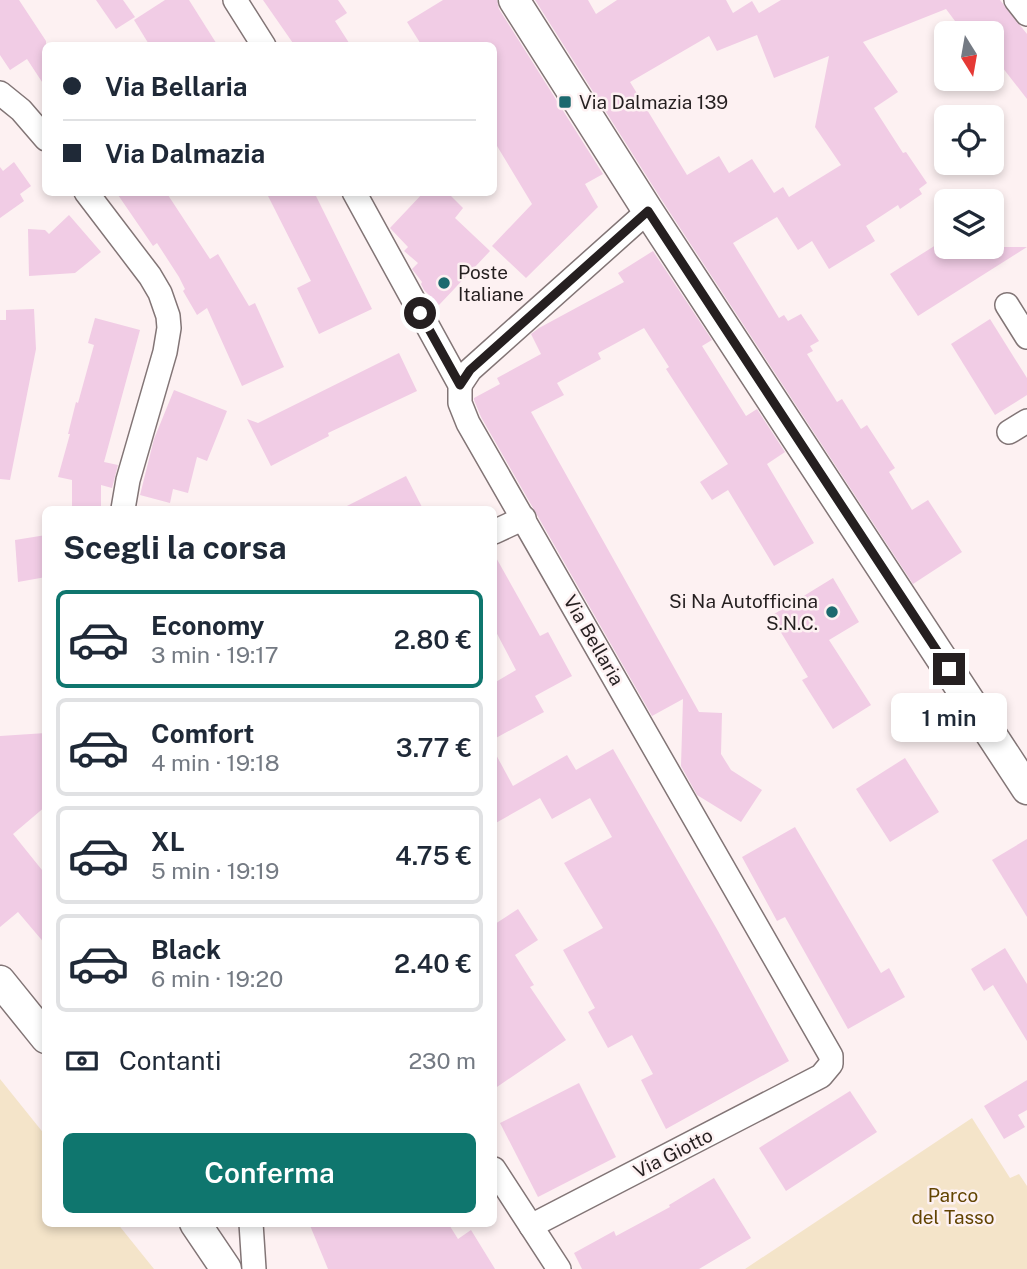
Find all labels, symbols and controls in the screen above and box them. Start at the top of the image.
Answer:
north arrow [934,21,1004,91]
map controls [934,21,1004,259]
text: Via Bellaria [105,71,248,102]
place label: Via Dalmazia 139 [579,91,728,113]
marker: Via Dalmazia 139 [557,94,573,110]
button: locate [934,105,1004,175]
text: Via Dalmazia [105,138,265,169]
button: layers [934,189,1004,259]
place label: Poste Italiane [458,261,524,305]
marker: Poste Italiane [436,275,452,291]
route start [404,297,436,329]
text: Scegli la corsa [63,529,287,566]
place label: Si Na Autofficina S.N.C. [669,590,818,634]
street label: Via Bellaria [559,591,629,689]
marker: Si Na Autofficina S.N.C. [824,604,840,620]
icon: car [67,608,130,671]
text: Economy [151,610,264,641]
text: 2.80 € [394,624,472,655]
text: 3 min · 19:17 [151,641,278,668]
route end [933,653,965,685]
callout: 1 min [891,694,1007,742]
text: 1 min [922,704,976,731]
icon: car [67,716,130,779]
text: Comfort [151,718,254,749]
text: 3.77 € [396,732,472,763]
text: 4 min · 19:18 [151,749,280,776]
icon: car [67,824,130,887]
text: XL [151,826,185,857]
text: 4.75 € [395,840,472,871]
text: 5 min · 19:19 [151,857,279,884]
icon: car [67,932,130,995]
text: Black [151,934,221,965]
text: 2.40 € [394,948,472,979]
text: 6 min · 19:20 [151,965,283,992]
icon: cash [63,1042,101,1080]
text: Contanti [119,1045,221,1076]
text: 230 m [408,1047,476,1074]
street label: Via Giotto [630,1124,716,1182]
button: Conferma [63,1133,476,1213]
park label: Parco del Tasso [912,1184,994,1228]

